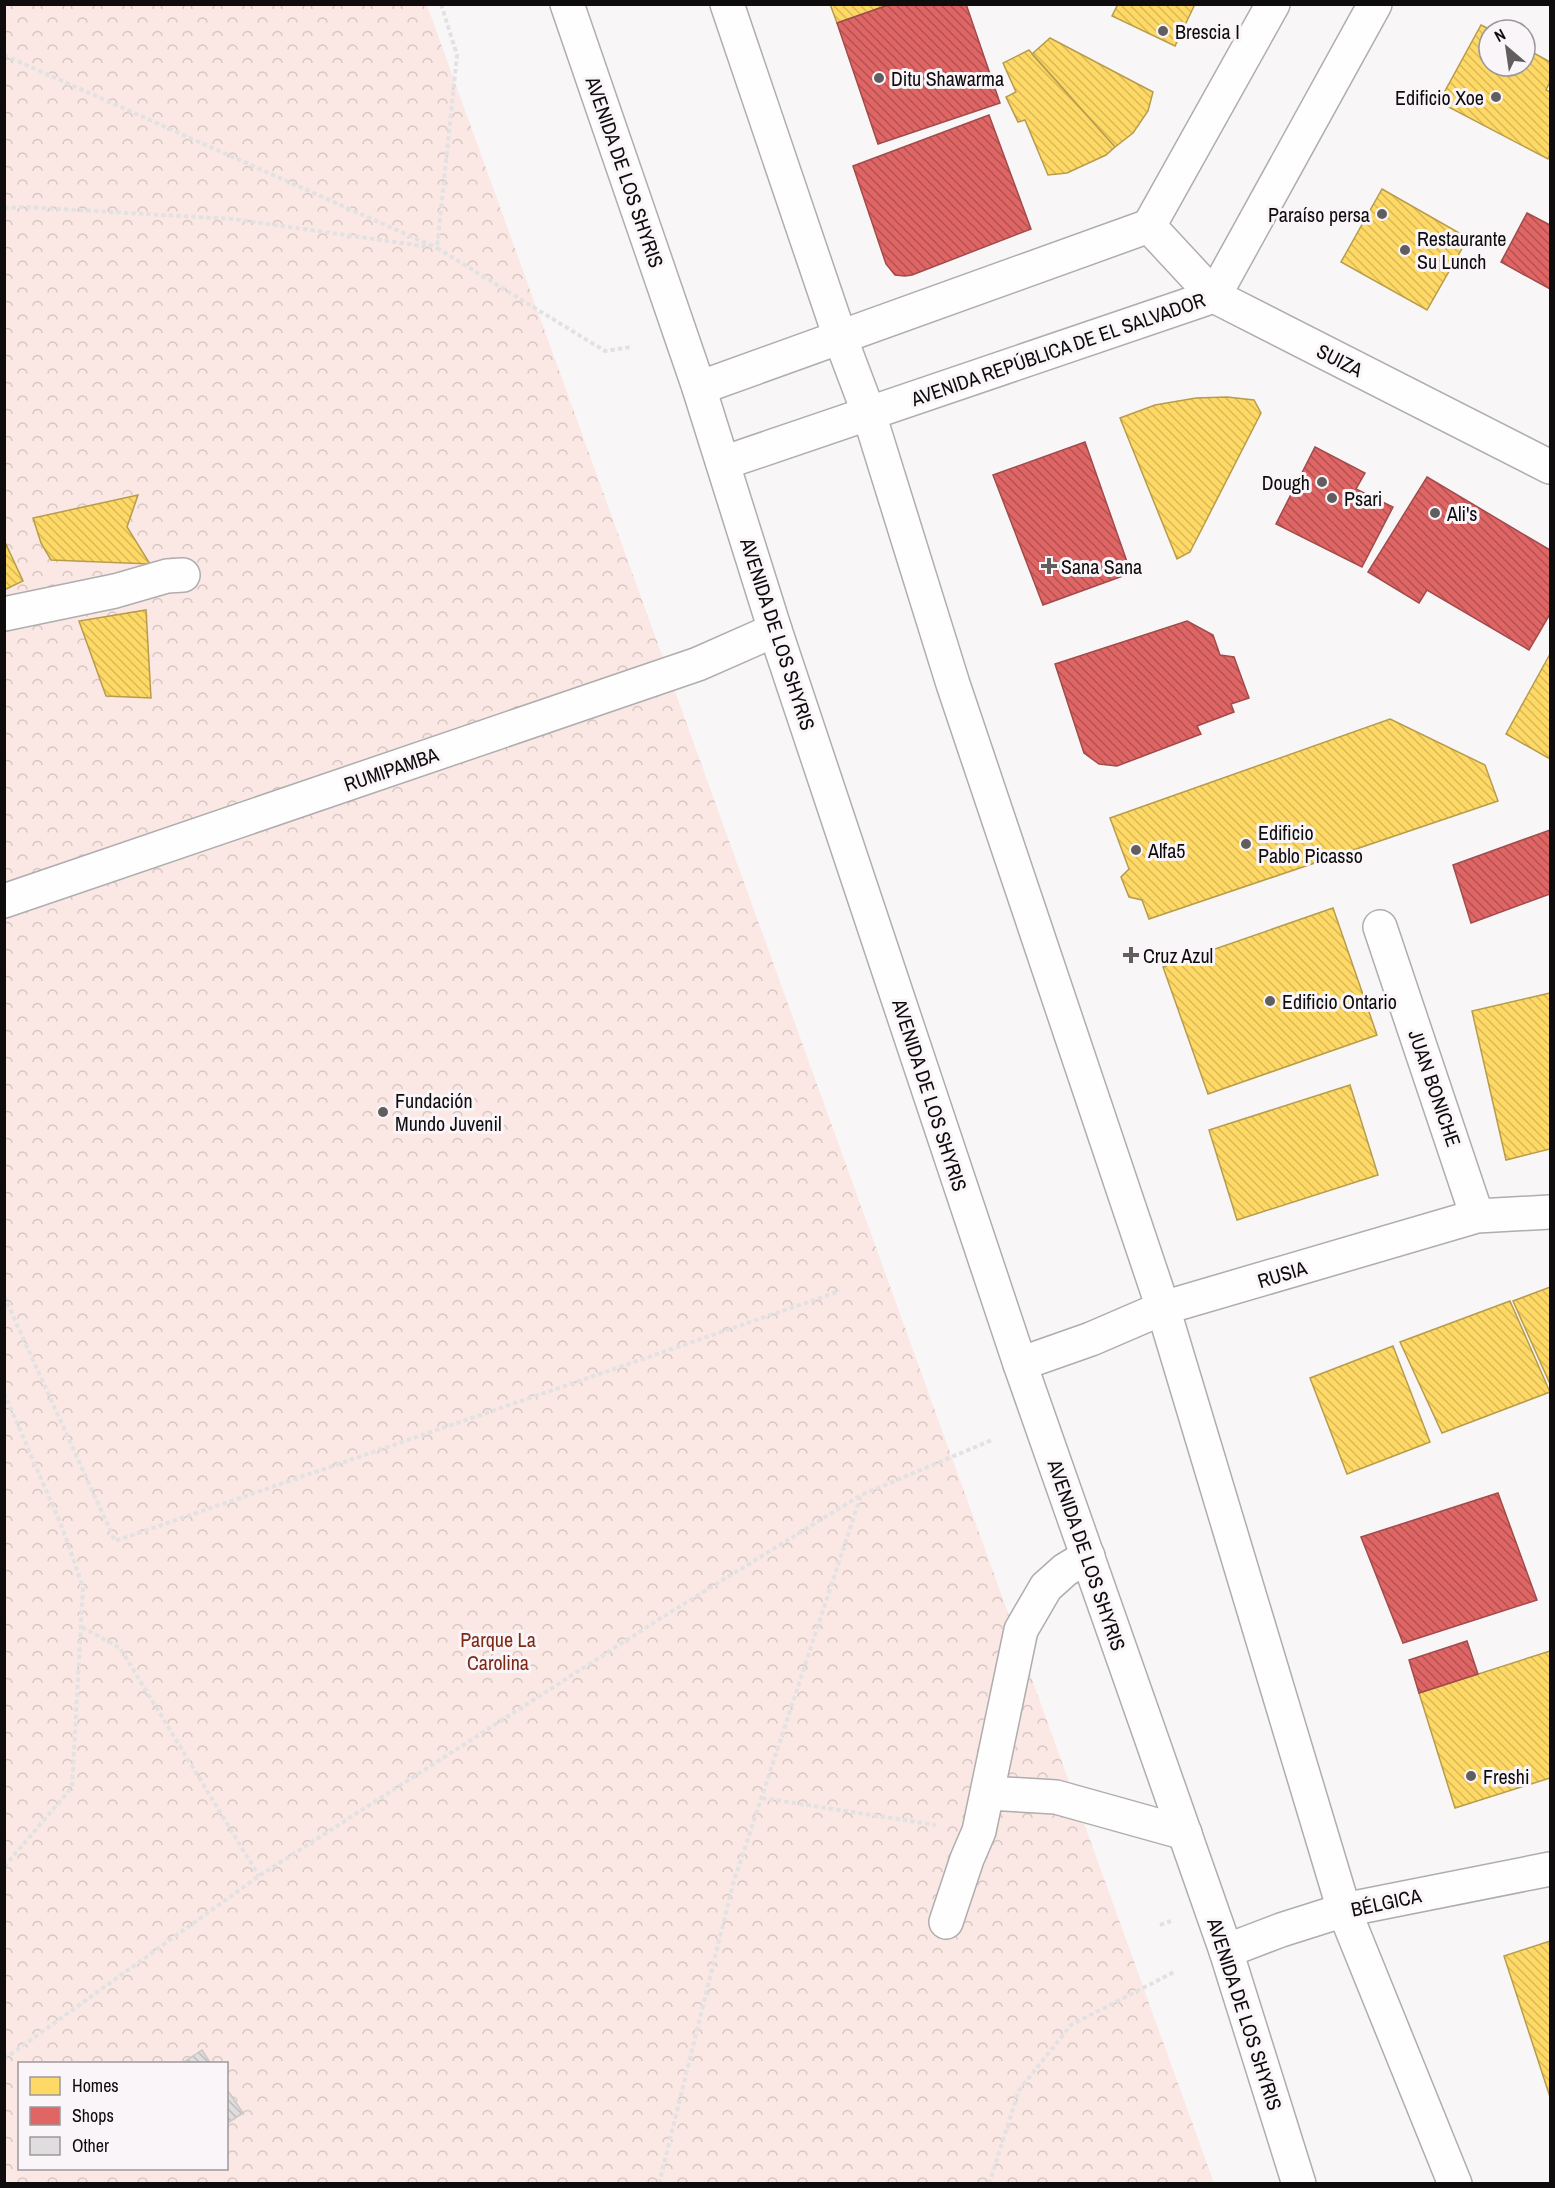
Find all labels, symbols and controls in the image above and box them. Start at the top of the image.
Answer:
place label: Brescia I [1175,18,1240,45]
north arrow [1477,18,1537,78]
text: N [1490,23,1509,47]
marker: Brescia I [1156,24,1170,38]
place label: Ditu Shawarma [891,65,1004,92]
marker: Ditu Shawarma [872,71,886,85]
street label: AVENIDA DE LOS SHYRIS [579,72,670,271]
place label: Edificio Xoe [1395,84,1484,111]
marker: Edificio Xoe [1489,90,1503,104]
place label: Paraíso persa [1268,201,1370,228]
marker: Paraíso persa [1375,207,1389,221]
place label: Restaurante Su Lunch [1417,225,1506,275]
marker: Restaurante Su Lunch [1398,243,1412,257]
street label: AVENIDA REPÚBLICA DE EL SALVADOR [906,286,1209,412]
street label: SUIZA [1312,337,1368,383]
place label: Dough [1262,469,1310,496]
marker: Dough [1315,475,1329,489]
place label: Psari [1344,485,1382,512]
marker: Psari [1325,491,1339,505]
place label: Ali's [1446,500,1477,527]
marker: Ali's [1428,506,1442,520]
street label: AVENIDA DE LOS SHYRIS [734,534,822,733]
place label: Sana Sana [1061,553,1142,580]
marker: Sana Sana [1042,559,1056,573]
street label: RUMIPAMBA [340,740,442,798]
place label: Edificio Pablo Picasso [1258,819,1363,869]
place label: Alfa5 [1147,837,1185,864]
marker: Edificio Pablo Picasso [1239,837,1253,851]
marker: Alfa5 [1129,843,1143,857]
place label: Cruz Azul [1143,942,1213,969]
marker: Cruz Azul [1124,948,1138,962]
place label: Edificio Ontario [1282,988,1397,1015]
marker: Edificio Ontario [1263,994,1277,1008]
street label: AVENIDA DE LOS SHYRIS [886,995,974,1194]
street label: JUAN BONICHE [1402,1026,1468,1150]
place label: Fundación Mundo Juvenil [395,1087,502,1137]
marker: Fundación Mundo Juvenil [376,1105,390,1119]
street label: RUSIA [1254,1254,1310,1294]
street label: AVENIDA DE LOS SHYRIS [1041,1455,1132,1654]
park label: Parque La Carolina [460,1626,536,1676]
place label: Freshi [1483,1763,1529,1790]
marker: Freshi [1464,1769,1478,1783]
street label: BÉLGICA [1348,1881,1424,1923]
street label: AVENIDA DE LOS SHYRIS [1201,1914,1289,2113]
legend [18,2062,228,2170]
text: Homes [72,2073,119,2098]
text: Shops [72,2103,114,2128]
text: Other [72,2133,109,2158]

